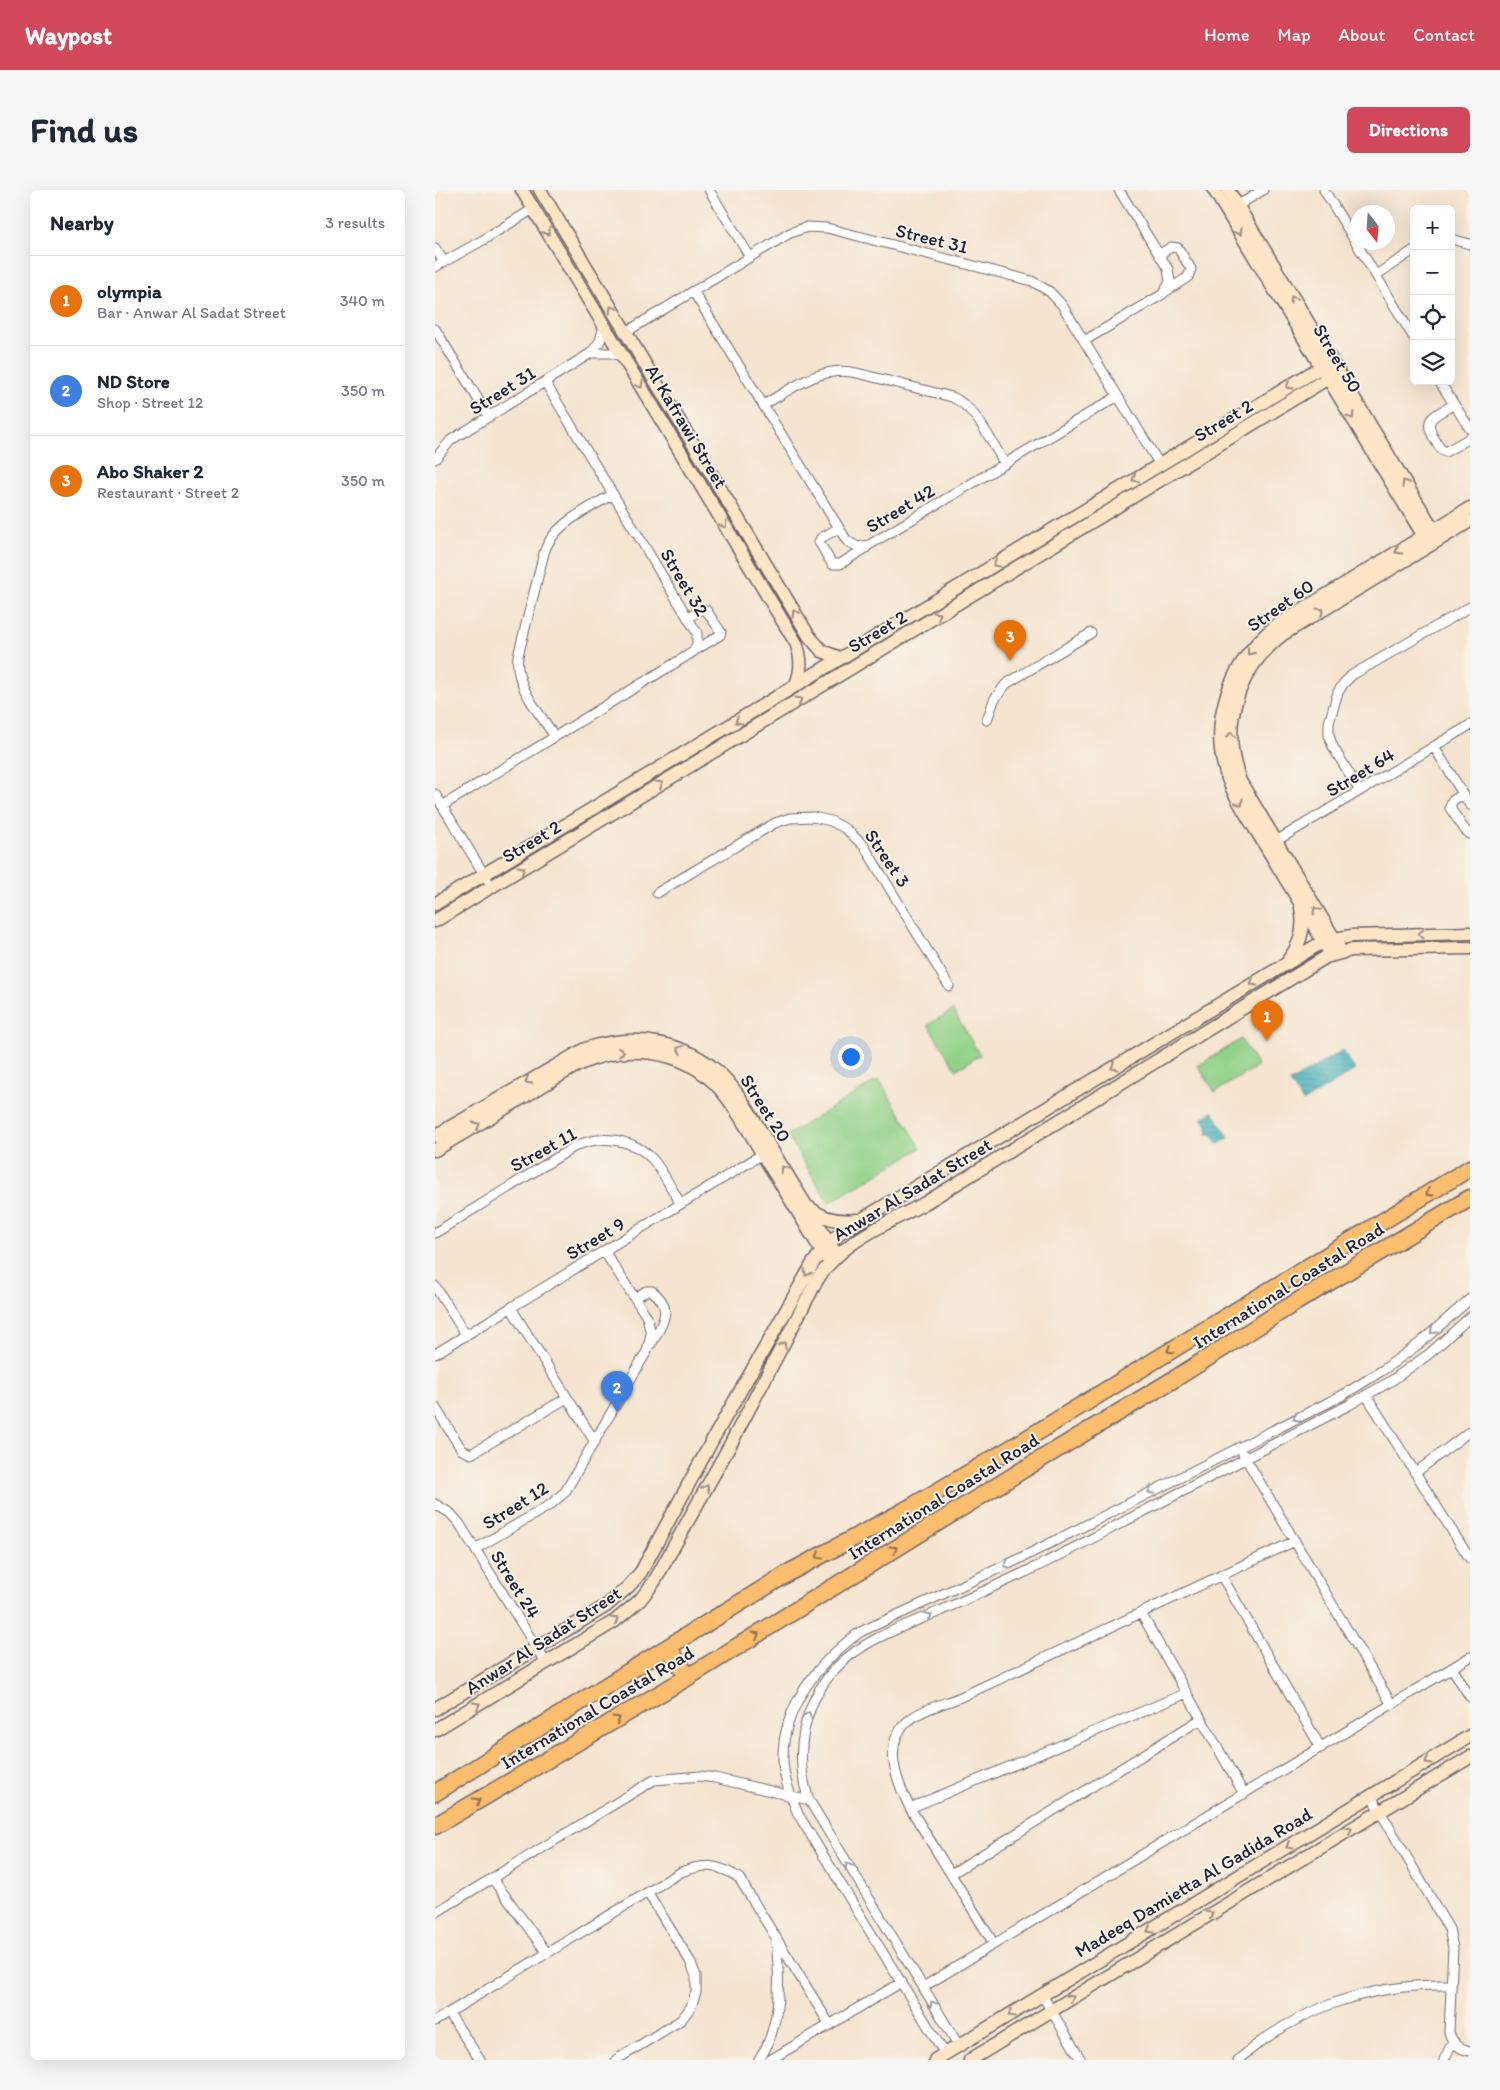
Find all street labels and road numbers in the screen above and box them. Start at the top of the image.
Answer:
street label: Street 31 [893,218,971,259]
street label: Street 50 [1308,320,1367,397]
street label: Al Kafrawi Street [641,360,733,492]
street label: Street 31 [465,361,540,420]
street label: Street 2 [1190,394,1257,447]
street label: Street 42 [862,479,939,538]
street label: Street 32 [655,544,714,620]
street label: Street 60 [1242,574,1318,637]
street label: Street 2 [844,605,911,658]
street label: Street 64 [1322,743,1399,802]
street label: Street 2 [498,815,565,868]
street label: Street 3 [860,825,915,892]
street label: Street 20 [735,1070,796,1146]
street label: Street 11 [506,1122,581,1177]
street label: Anwar Al Sadat Street [829,1133,996,1246]
street label: Street 9 [562,1212,629,1265]
street label: International Coastal Road [1189,1217,1388,1354]
street label: International Coastal Road [844,1428,1043,1565]
street label: Street 12 [478,1476,552,1535]
street label: Street 24 [486,1546,545,1623]
street label: Anwar Al Sadat Street [461,1581,626,1699]
street label: International Coastal Road [497,1641,698,1774]
street label: Madeeq Damietta Al Gadida Road [1070,1802,1317,1963]

